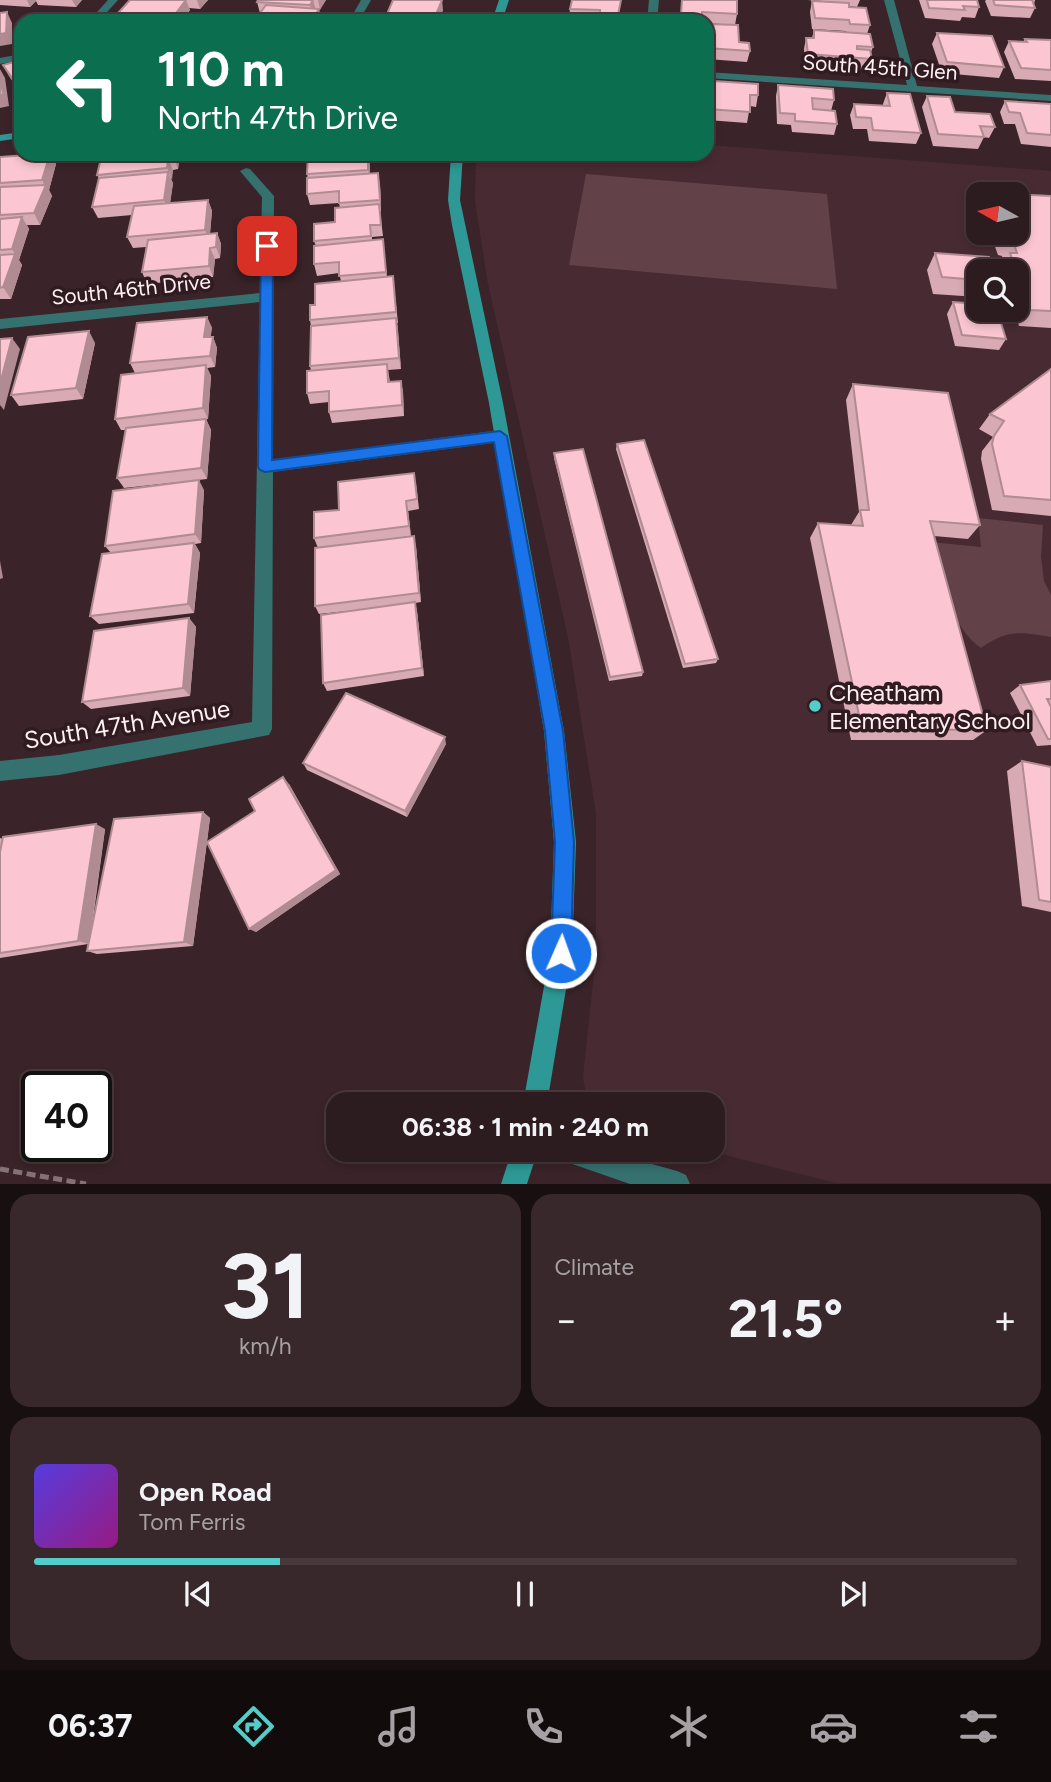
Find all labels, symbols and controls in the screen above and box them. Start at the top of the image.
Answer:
text: 110 m [157,39,285,98]
icon: left [42,42,133,133]
street label: South 45th Glen [802,49,958,85]
text: North 47th Drive [157,99,398,137]
north arrow [966,182,1029,245]
map controls [966,182,1029,322]
pin [237,216,297,276]
icon: arrive [248,227,286,265]
button: search [966,259,1029,322]
street label: South 46th Drive [50,268,212,310]
place label: Cheatham Elementary School [829,678,1031,735]
street label: South 47th Avenue [22,693,232,755]
marker: Cheatham Elementary School [807,698,823,714]
position arrow [524,916,598,990]
speed limit sign: 40 [21,1071,112,1162]
text: 06:38 · 1 min · 240 m [402,1111,649,1143]
text: 31 [221,1232,310,1341]
text: Climate [555,1253,634,1281]
text: 21.5° [728,1288,843,1350]
text: − [555,1297,578,1343]
text: + [993,1297,1017,1343]
text: km/h [239,1332,292,1360]
text: Open Road [139,1476,272,1508]
text: Tom Ferris [139,1508,245,1536]
icon: previous [179,1575,217,1613]
icon: pause [506,1575,544,1613]
icon: next [834,1575,872,1613]
icon: directions [229,1702,278,1751]
icon: music [374,1702,423,1751]
icon: phone [519,1702,568,1751]
icon: climate [664,1702,713,1751]
icon: car [809,1702,858,1751]
icon: filters [954,1702,1003,1751]
text: 06:37 [48,1707,133,1745]

